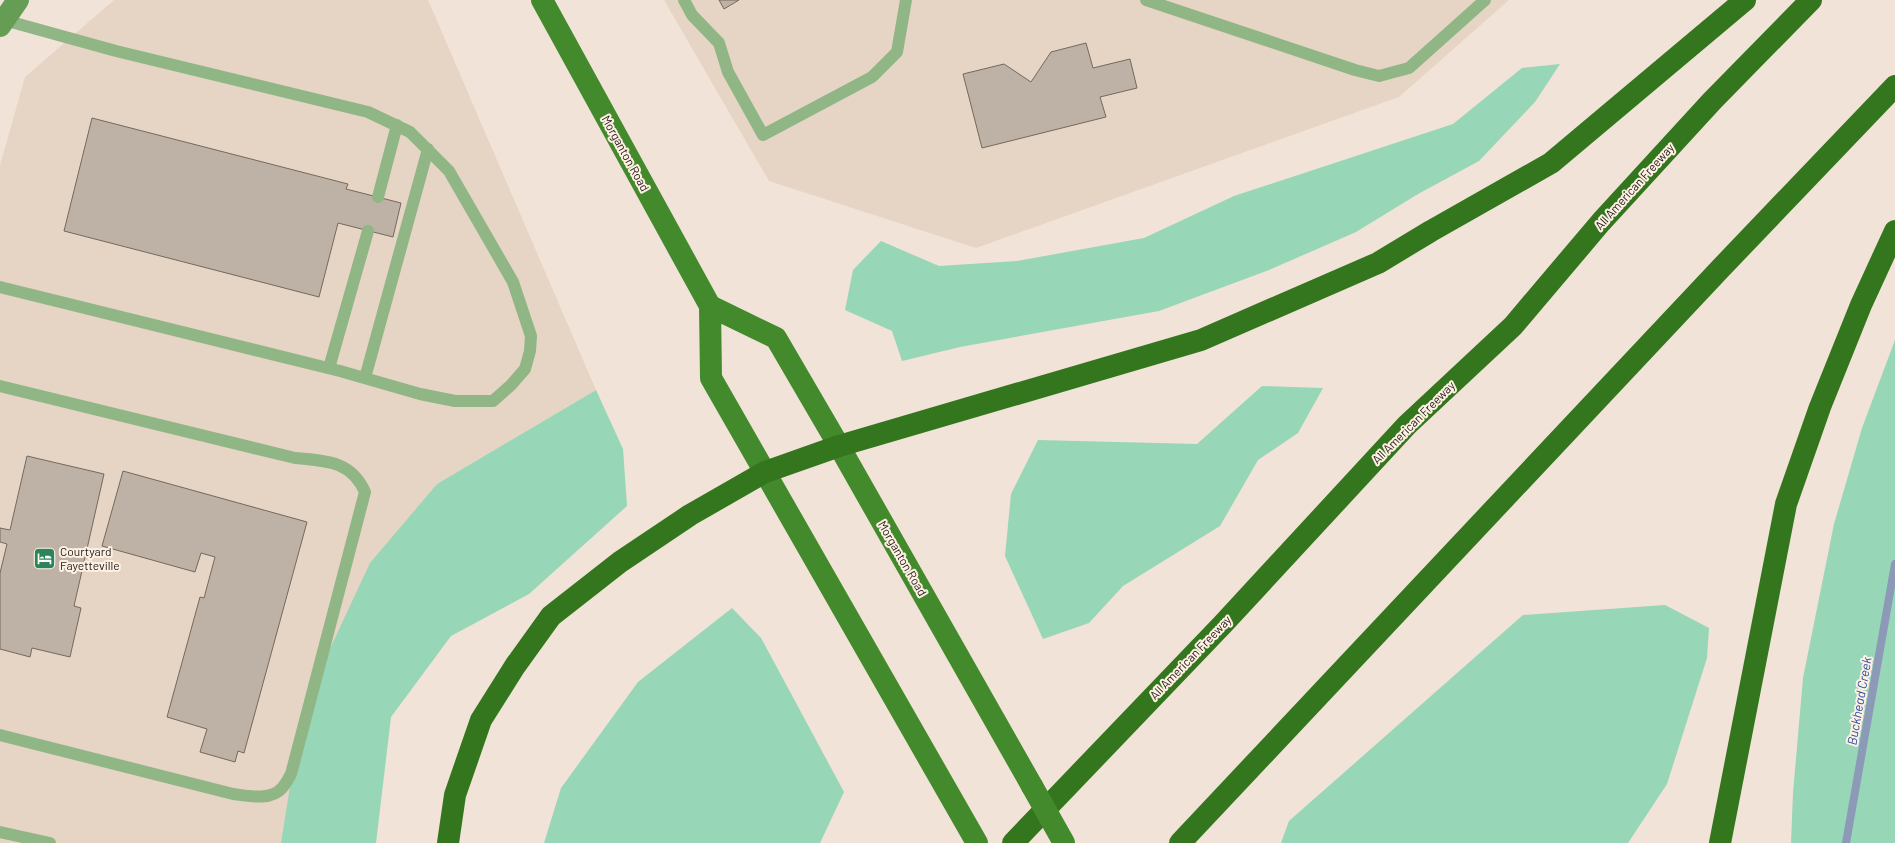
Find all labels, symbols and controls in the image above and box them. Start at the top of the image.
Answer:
street label: Morganton Road [599,113,653,193]
street label: All American Freeway [1592,140,1677,232]
street label: All American Freeway [1369,377,1458,466]
street label: Morganton Road [876,518,930,598]
place label: Courtyard Fayetteville [60,544,120,572]
hotel icon: Courtyard Fayetteville [31,545,57,571]
street label: All American Freeway [1146,612,1234,702]
water label: Buckhead Creek [1843,655,1875,746]

